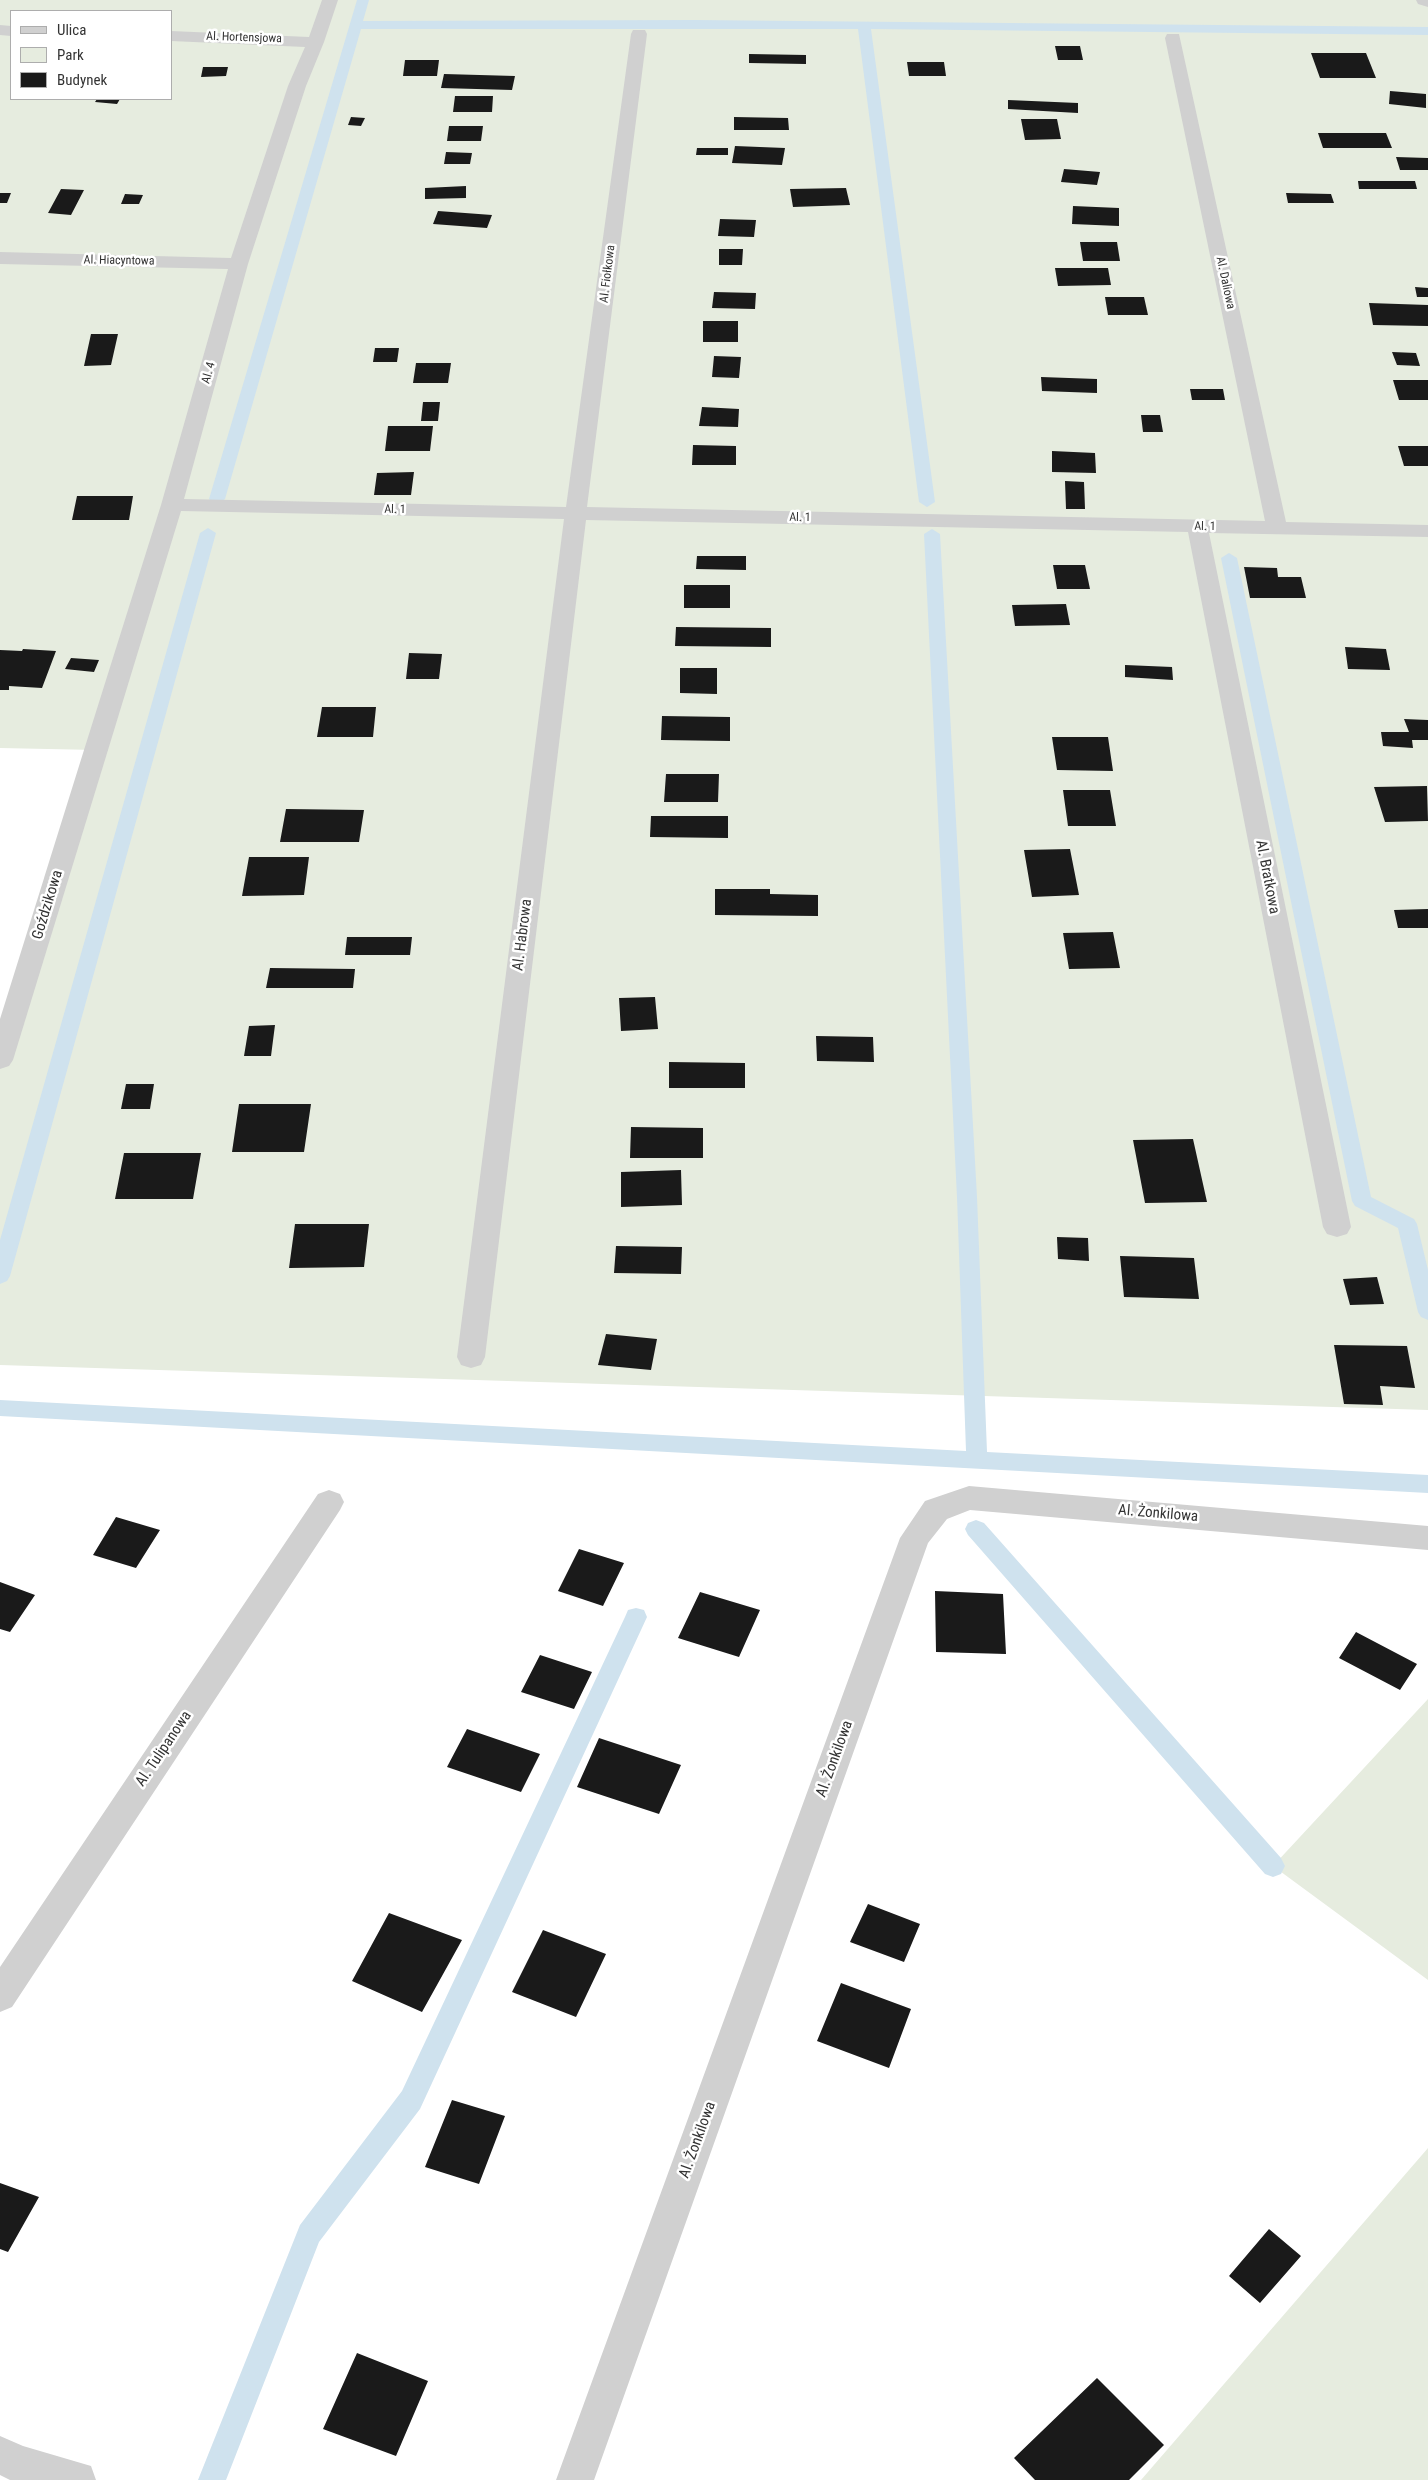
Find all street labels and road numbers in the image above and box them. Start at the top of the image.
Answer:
street label: Al. Hortensjowa [206,29,282,47]
street label: Al. Fiołkowa [597,244,619,304]
street label: Al. Hiacyntowa [83,253,155,269]
street label: Al. Daliowa [1212,255,1238,311]
street label: Al. 4 [199,361,219,385]
street label: Al. 1 [384,503,406,517]
street label: Al. 1 [789,511,811,525]
street label: Al. 1 [1194,520,1216,534]
street label: Al. Bratkowa [1251,839,1283,915]
street label: Goździkowa [29,868,67,942]
street label: Al. Habrowa [510,898,536,972]
street label: Al. Żonkilowa [1117,1502,1199,1526]
street label: Al. Tulipanowa [132,1708,196,1790]
street label: Al. Żonkilowa [813,1718,857,1800]
street label: Al. Żonkilowa [676,2099,720,2181]

